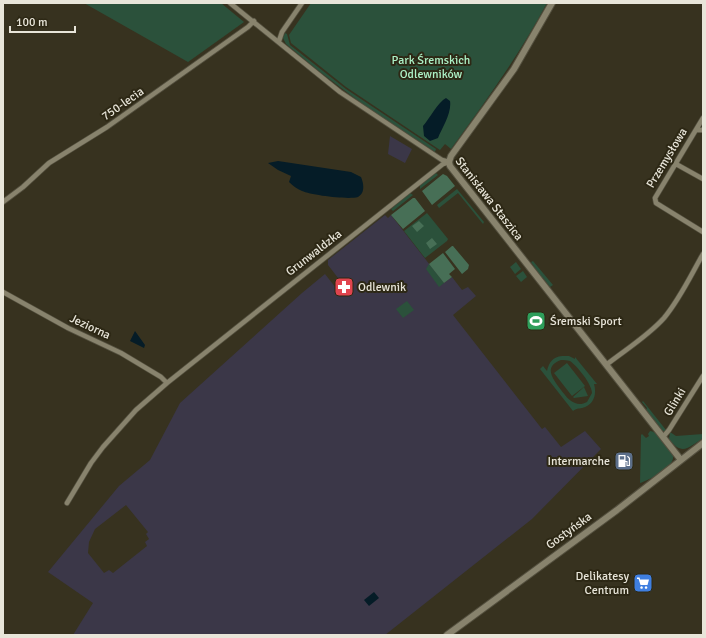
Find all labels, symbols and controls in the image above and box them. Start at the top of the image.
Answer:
scale bar [10,8,75,34]
text: 100 m [16,15,48,30]
park label: Park Śremskich Odlewników [392,53,470,82]
street label: 750-lecia [99,84,147,124]
street label: Przemysłowa [643,125,691,191]
street label: Stanisława Staszica [452,154,526,244]
street label: Grunwaldzka [283,226,345,280]
pharmacy icon: Odlewnik [333,276,355,298]
place label: Odlewnik [358,280,406,295]
sports icon: Śremski Sport [525,310,547,332]
street label: Jeziorna [67,311,113,343]
place label: Śremski Sport [550,314,622,329]
street label: Glinki [661,385,689,419]
fuel station icon: Intermarche [613,450,635,472]
place label: Intermarche [547,454,610,469]
street label: Gostyńska [543,509,595,553]
place label: Delikatesy Centrum [576,569,629,598]
supermarket icon: Delikatesy Centrum [632,572,654,594]

